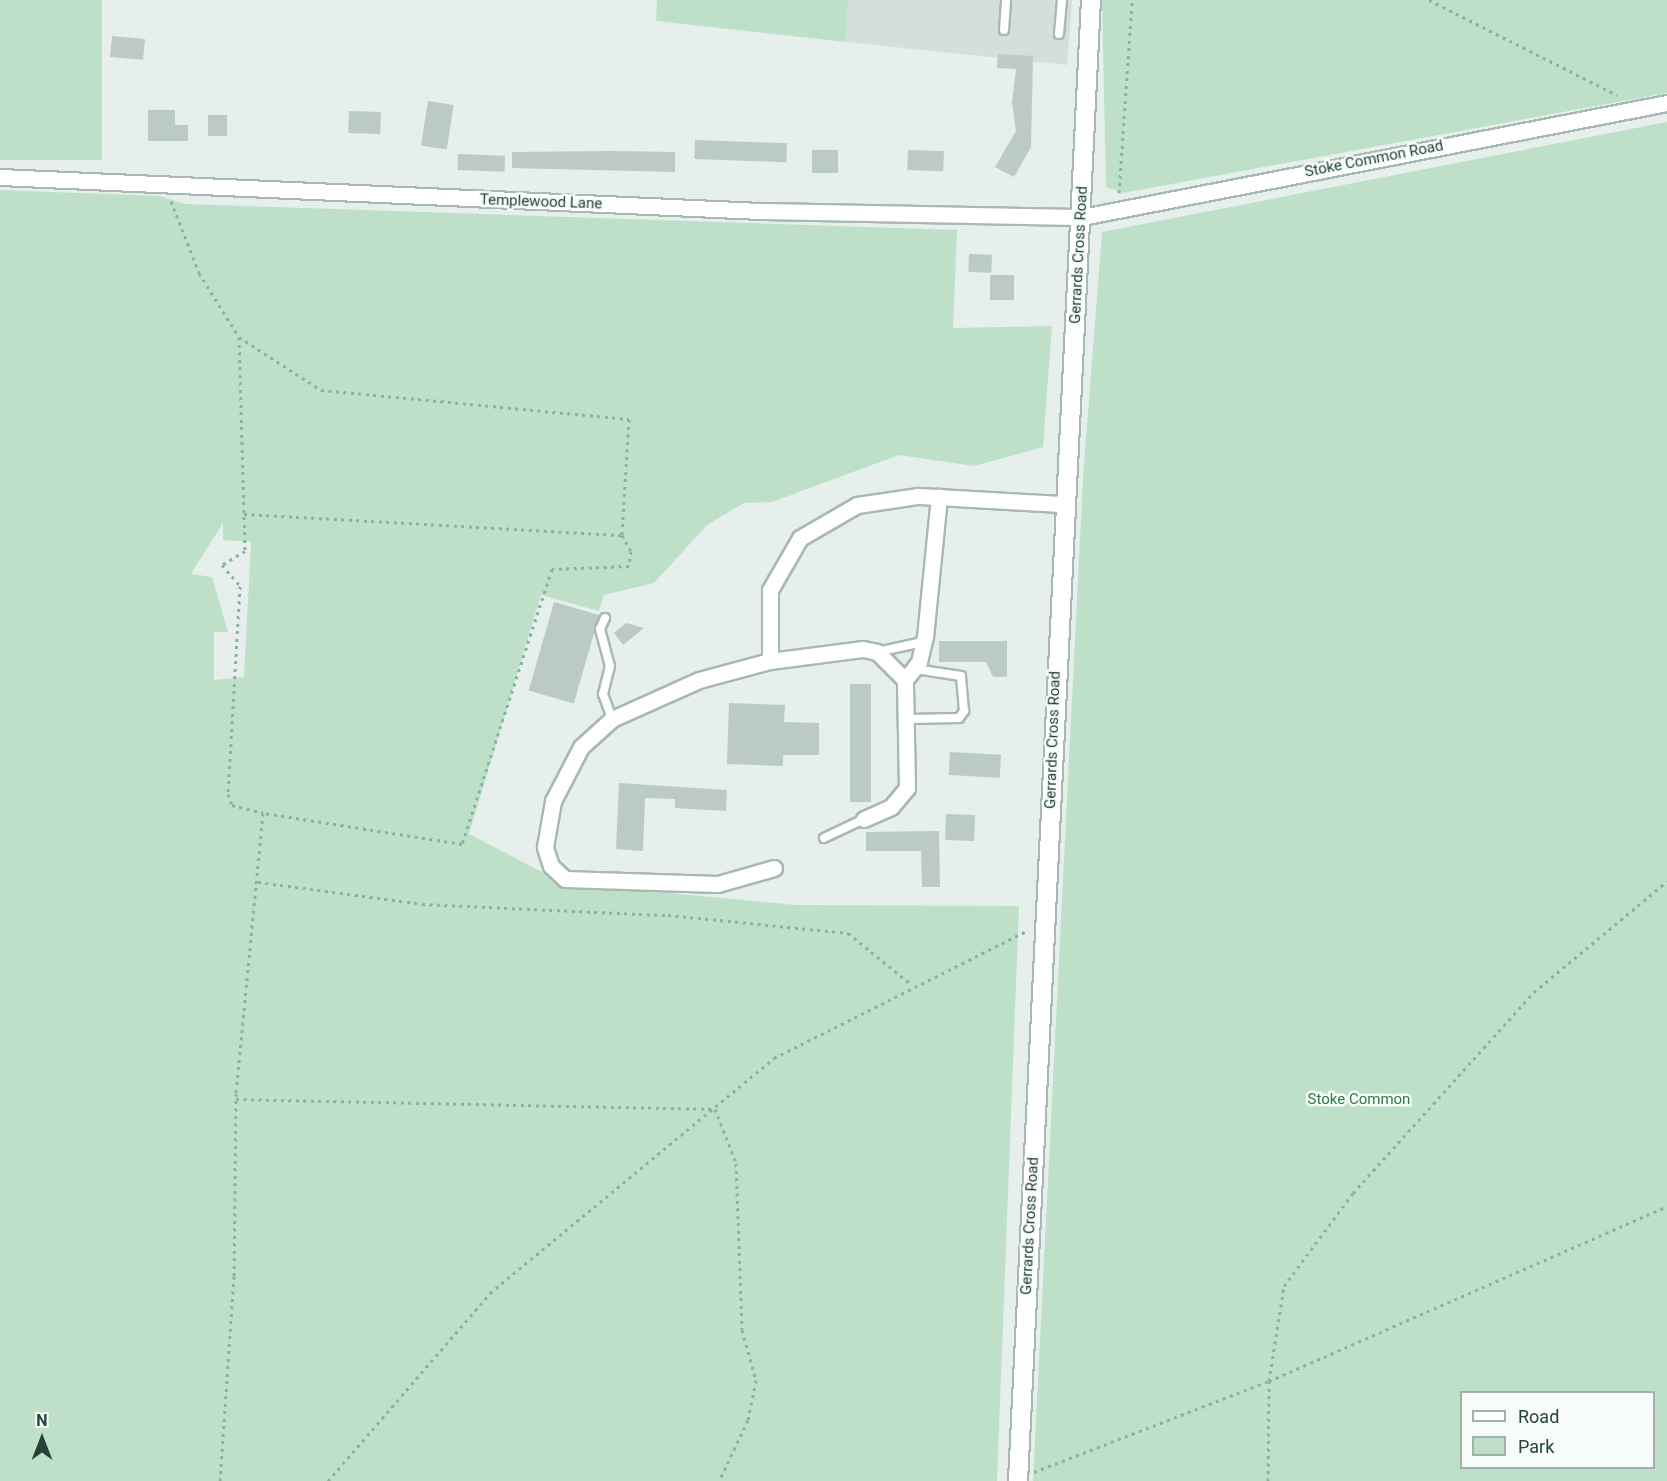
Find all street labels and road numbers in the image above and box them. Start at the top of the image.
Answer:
street label: Stoke Common Road [1303,137,1445,181]
street label: Gerrards Cross Road [1066,186,1092,324]
street label: Templewood Lane [480,191,602,213]
street label: Gerrards Cross Road [1042,671,1064,809]
street label: Gerrards Cross Road [1017,1157,1043,1295]

